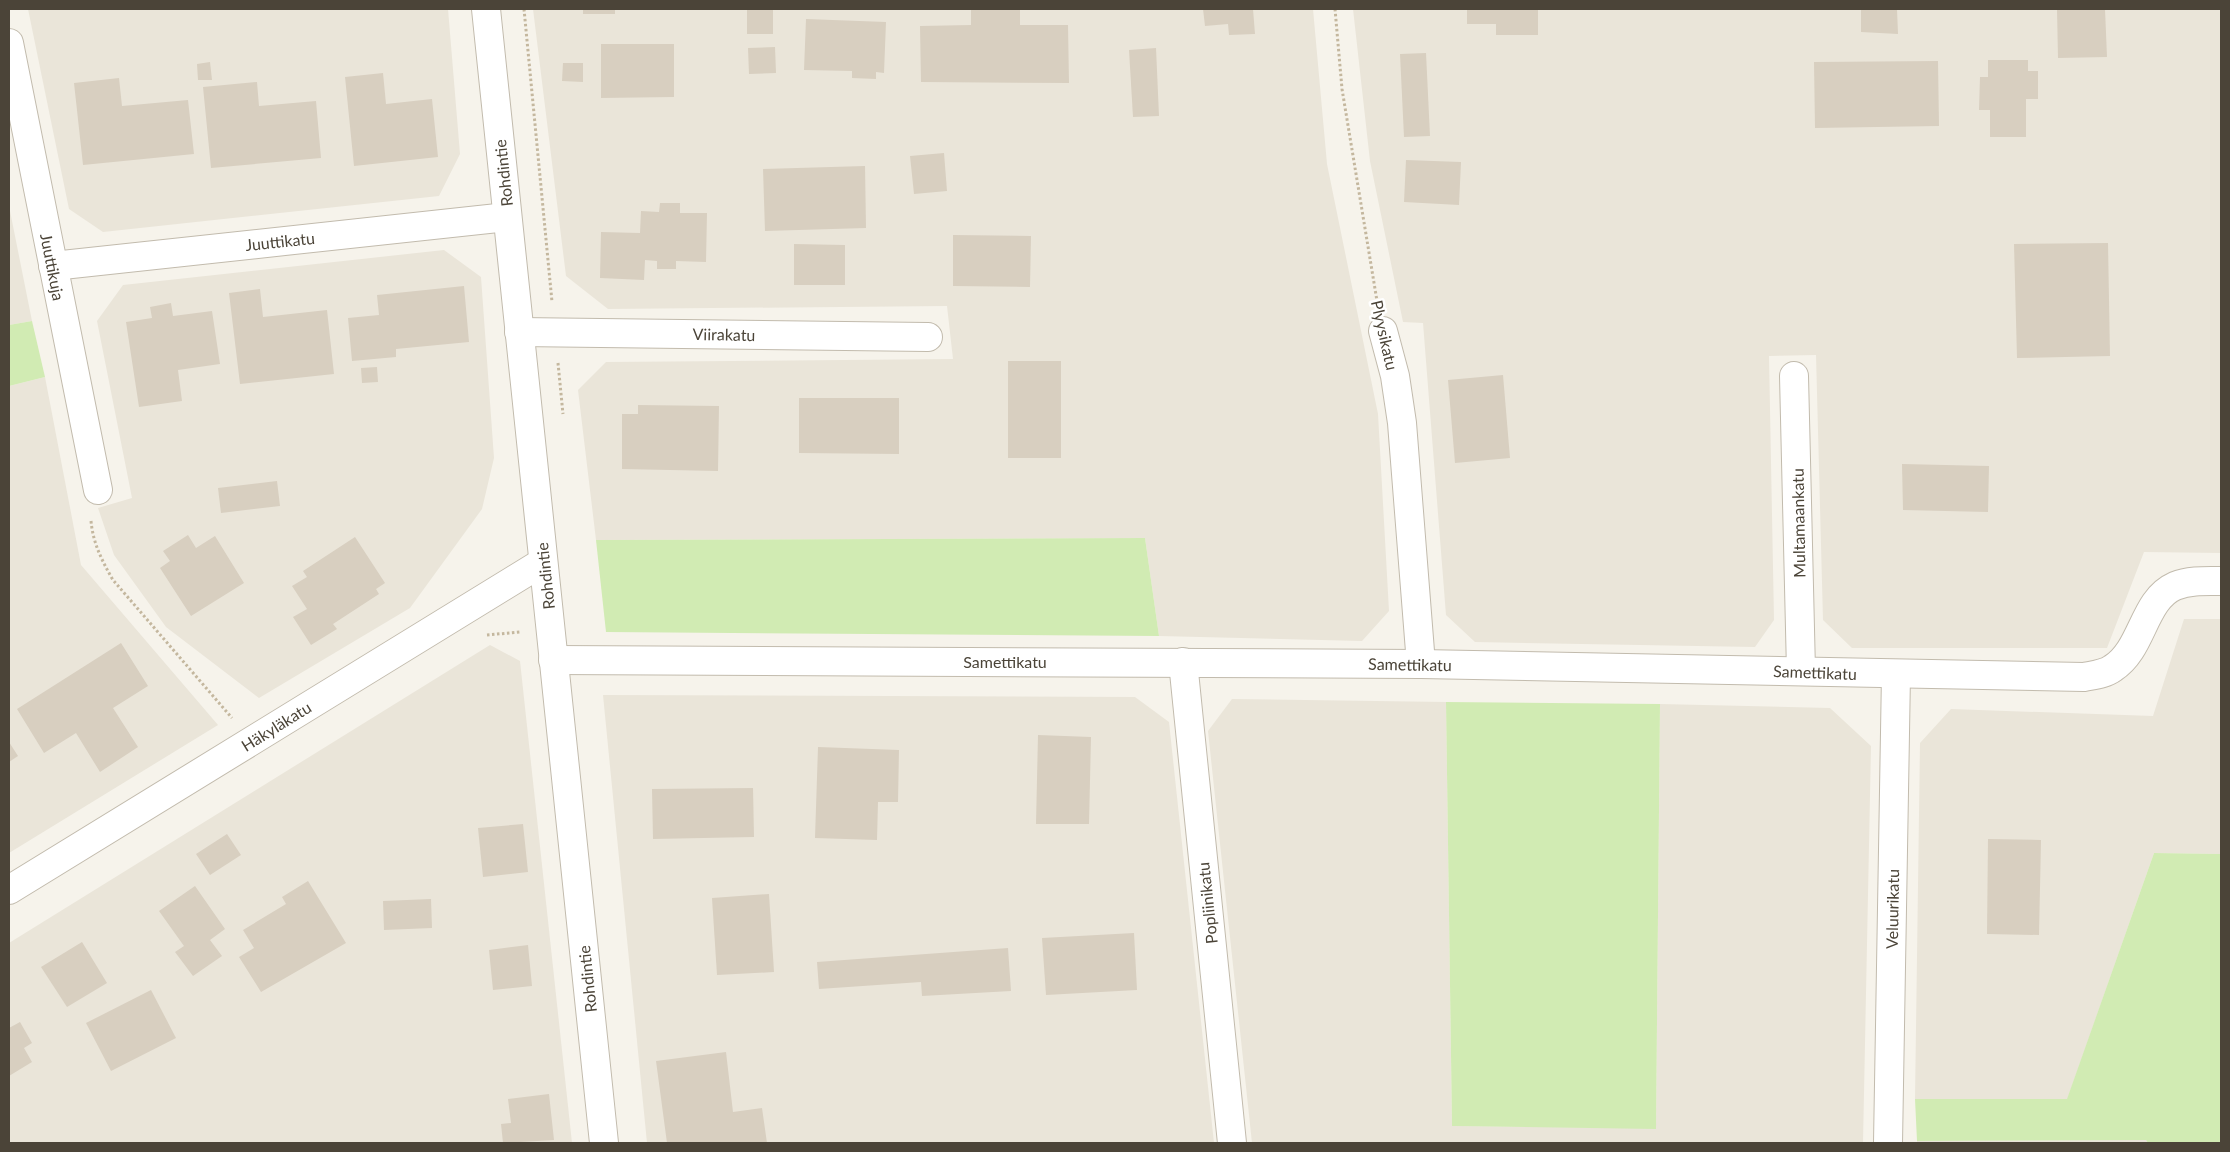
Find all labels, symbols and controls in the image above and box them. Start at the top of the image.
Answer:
street label: Rohdintie [490,138,516,208]
street label: Juuttikatu [244,228,316,254]
street label: Juuttikuja [37,232,69,302]
street label: Plyysikatu [1368,298,1402,372]
street label: Viirakatu [692,324,756,344]
street label: Multamaankatu [1788,468,1808,578]
street label: Rohdintie [532,541,558,611]
street label: Samettikatu [963,652,1047,671]
street label: Samettikatu [1368,654,1452,674]
street label: Samettikatu [1773,661,1857,683]
street label: Häkyläkatu [238,697,314,755]
street label: Popliinikatu [1193,861,1221,945]
street label: Veluurikatu [1882,869,1902,949]
street label: Rohdintie [574,944,600,1014]

